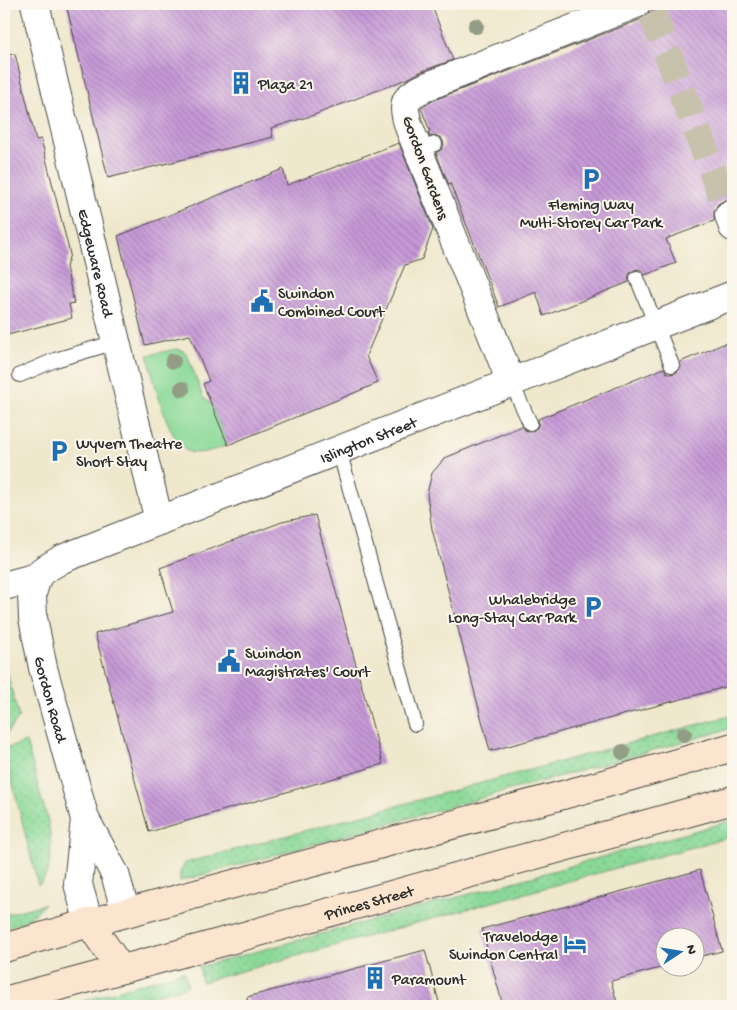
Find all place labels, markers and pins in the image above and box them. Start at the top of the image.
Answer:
building icon: Plaza 21 [228,70,254,96]
place label: Plaza 21 [257,77,313,96]
parking icon: Fleming Way Multi-Storey Car Park [578,166,604,192]
place label: Fleming Way Multi-Storey Car Park [520,197,664,234]
place label: Swindon Combined Court [278,286,385,323]
public building icon: Swindon Combined Court [249,288,275,314]
place label: Wyvern Theatre Short Stay [76,436,183,473]
parking icon: Wyvern Theatre Short Stay [46,438,72,464]
place label: Whalebridge Long-Stay Car Park [448,592,578,629]
parking icon: Whalebridge Long-Stay Car Park [580,594,606,620]
place label: Swindon Magistrates' Court [245,646,371,683]
public building icon: Swindon Magistrates' Court [216,648,242,674]
place label: Travelodge Swindon Central [449,929,559,966]
hotel icon: Travelodge Swindon Central [562,931,588,957]
building icon: Paramount [362,965,388,991]
place label: Paramount [391,972,467,991]

